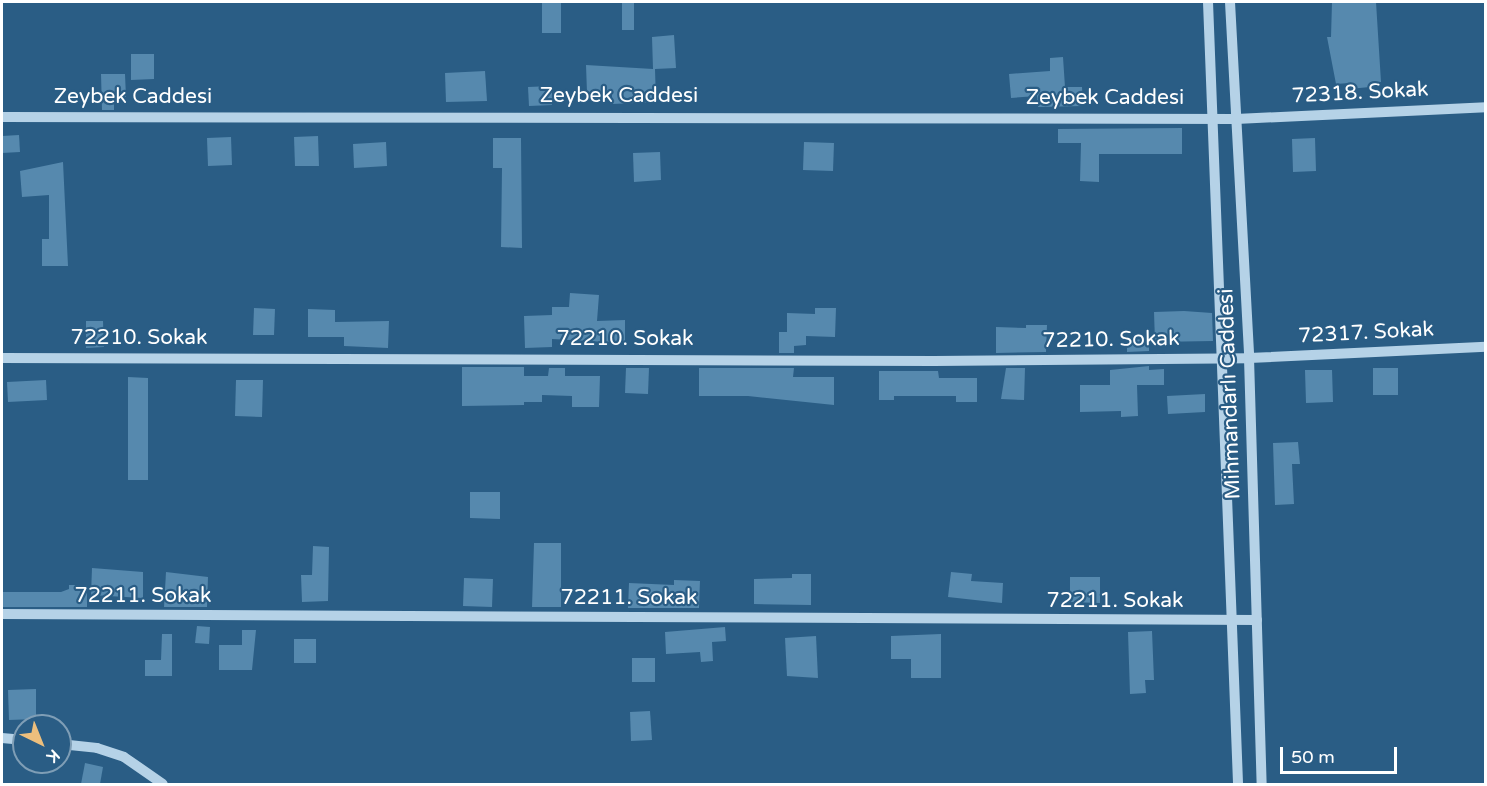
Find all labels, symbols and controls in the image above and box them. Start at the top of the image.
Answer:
street label: 72318. Sokak [1291,77,1429,109]
street label: Zeybek Caddesi [540,83,698,109]
street label: Zeybek Caddesi [54,84,212,110]
street label: Zeybek Caddesi [1026,85,1184,111]
street label: Mihmandarlı Caddesi [1214,288,1246,500]
street label: 72317. Sokak [1297,317,1435,349]
street label: 72210. Sokak [70,325,208,351]
street label: 72210. Sokak [556,326,694,352]
street label: 72210. Sokak [1042,326,1180,354]
street label: 72211. Sokak [74,583,212,609]
street label: 72211. Sokak [560,585,698,611]
street label: 72211. Sokak [1046,588,1184,614]
north arrow [12,714,72,774]
scale bar [1283,735,1400,773]
text: K [42,745,64,767]
text: 50 m [1291,746,1335,768]

